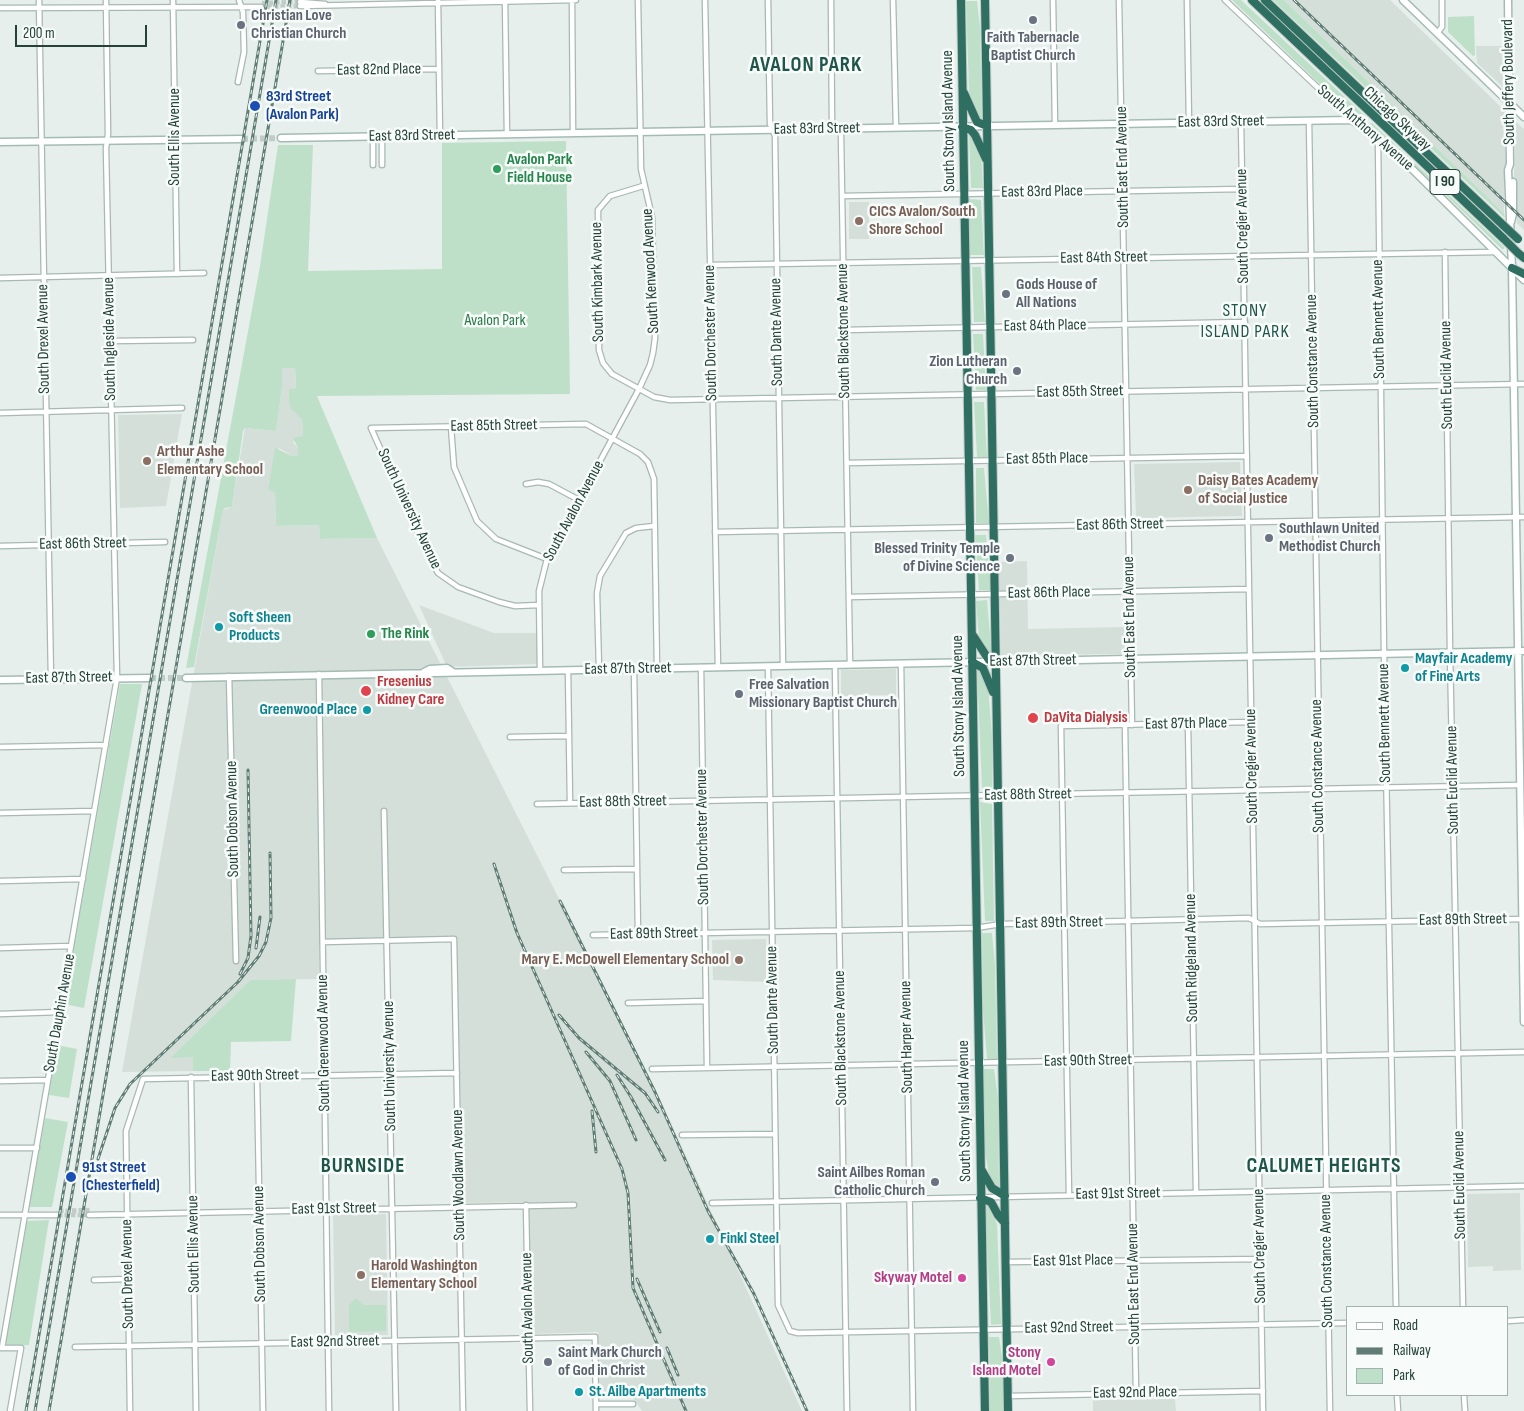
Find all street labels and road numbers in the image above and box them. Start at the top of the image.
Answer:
street label: South Jeffery Boulevard [1498,19,1520,145]
street label: South Stony Island Avenue [938,50,960,192]
street label: East 82nd Place [337,60,421,80]
street label: South Anthony Avenue [1313,81,1417,175]
street label: Chicago Skyway [1359,83,1435,155]
street label: South Ellis Avenue [165,88,185,186]
street label: South East End Avenue [1112,106,1134,228]
street label: East 83rd Street [1177,112,1265,132]
street label: East 83rd Street [773,119,861,139]
street label: East 83rd Street [368,126,456,146]
street label: South Cregier Avenue [1232,168,1254,284]
road number: I 90 [1430,170,1460,194]
street label: East 83rd Place [1001,182,1083,202]
street label: South Kenwood Avenue [638,208,664,334]
street label: South Kimbark Avenue [587,222,609,342]
street label: East 84th Street [1060,248,1148,268]
street label: South Bennett Avenue [1368,259,1390,379]
street label: South Blackstone Avenue [833,263,855,399]
street label: South Dorchester Avenue [700,265,722,401]
street label: South Ingleside Avenue [99,277,121,401]
street label: South Dante Avenue [766,278,788,386]
street label: South Drexel Avenue [33,284,55,394]
street label: South Constance Avenue [1302,294,1324,428]
street label: East 84th Place [1004,316,1086,336]
street label: South Euclid Avenue [1436,320,1458,430]
street label: East 85th Street [1036,382,1124,402]
street label: East 85th Street [450,416,538,436]
street label: South University Avenue [373,446,445,572]
street label: East 85th Place [1006,449,1088,469]
street label: South Avalon Avenue [539,457,609,565]
street label: East 86th Street [1076,515,1164,535]
street label: East 86th Street [39,534,127,554]
street label: South East End Avenue [1119,556,1141,678]
street label: East 86th Place [1008,583,1090,603]
street label: South Stony Island Avenue [948,635,970,777]
street label: East 87th Street [989,651,1077,671]
street label: East 87th Street [584,659,672,679]
street label: South Bennett Avenue [1374,663,1396,783]
street label: East 87th Street [25,668,113,688]
street label: South Constance Avenue [1307,699,1329,833]
street label: South Cregier Avenue [1241,708,1263,824]
street label: East 87th Place [1145,714,1227,734]
street label: South Euclid Avenue [1442,725,1464,835]
street label: South Dobson Avenue [222,761,244,877]
street label: South Dorchester Avenue [692,769,714,905]
street label: East 88th Street [984,785,1072,805]
street label: East 88th Street [579,792,667,812]
street label: South Ridgeland Avenue [1181,894,1203,1022]
street label: East 89th Street [1419,910,1507,930]
street label: East 89th Street [1015,913,1103,933]
street label: East 89th Street [610,924,698,944]
street label: South Dante Avenue [762,946,784,1054]
street label: South Dauphin Avenue [40,952,80,1074]
street label: South Blackstone Avenue [830,970,852,1106]
street label: South Greenwood Avenue [313,974,335,1112]
street label: South Harper Avenue [896,981,918,1093]
street label: South University Avenue [379,1001,401,1131]
street label: South Stony Island Avenue [954,1040,976,1182]
street label: East 90th Street [1044,1051,1132,1071]
street label: East 90th Street [211,1066,299,1086]
street label: South Woodlawn Avenue [448,1109,470,1241]
street label: South Euclid Avenue [1449,1130,1471,1240]
street label: East 91st Street [1075,1184,1161,1204]
street label: South Dobson Avenue [249,1186,271,1302]
street label: South Cregier Avenue [1249,1188,1271,1304]
street label: South Constance Avenue [1316,1194,1338,1328]
street label: South Ellis Avenue [184,1195,204,1293]
street label: East 91st Street [291,1199,377,1219]
street label: South Drexel Avenue [117,1219,139,1329]
street label: South East End Avenue [1123,1223,1145,1345]
street label: East 91st Place [1033,1251,1113,1271]
street label: South Avalon Avenue [517,1252,539,1364]
street label: East 92nd Street [1024,1318,1114,1338]
street label: East 92nd Street [290,1332,380,1352]
street label: East 92nd Place [1093,1383,1177,1403]

